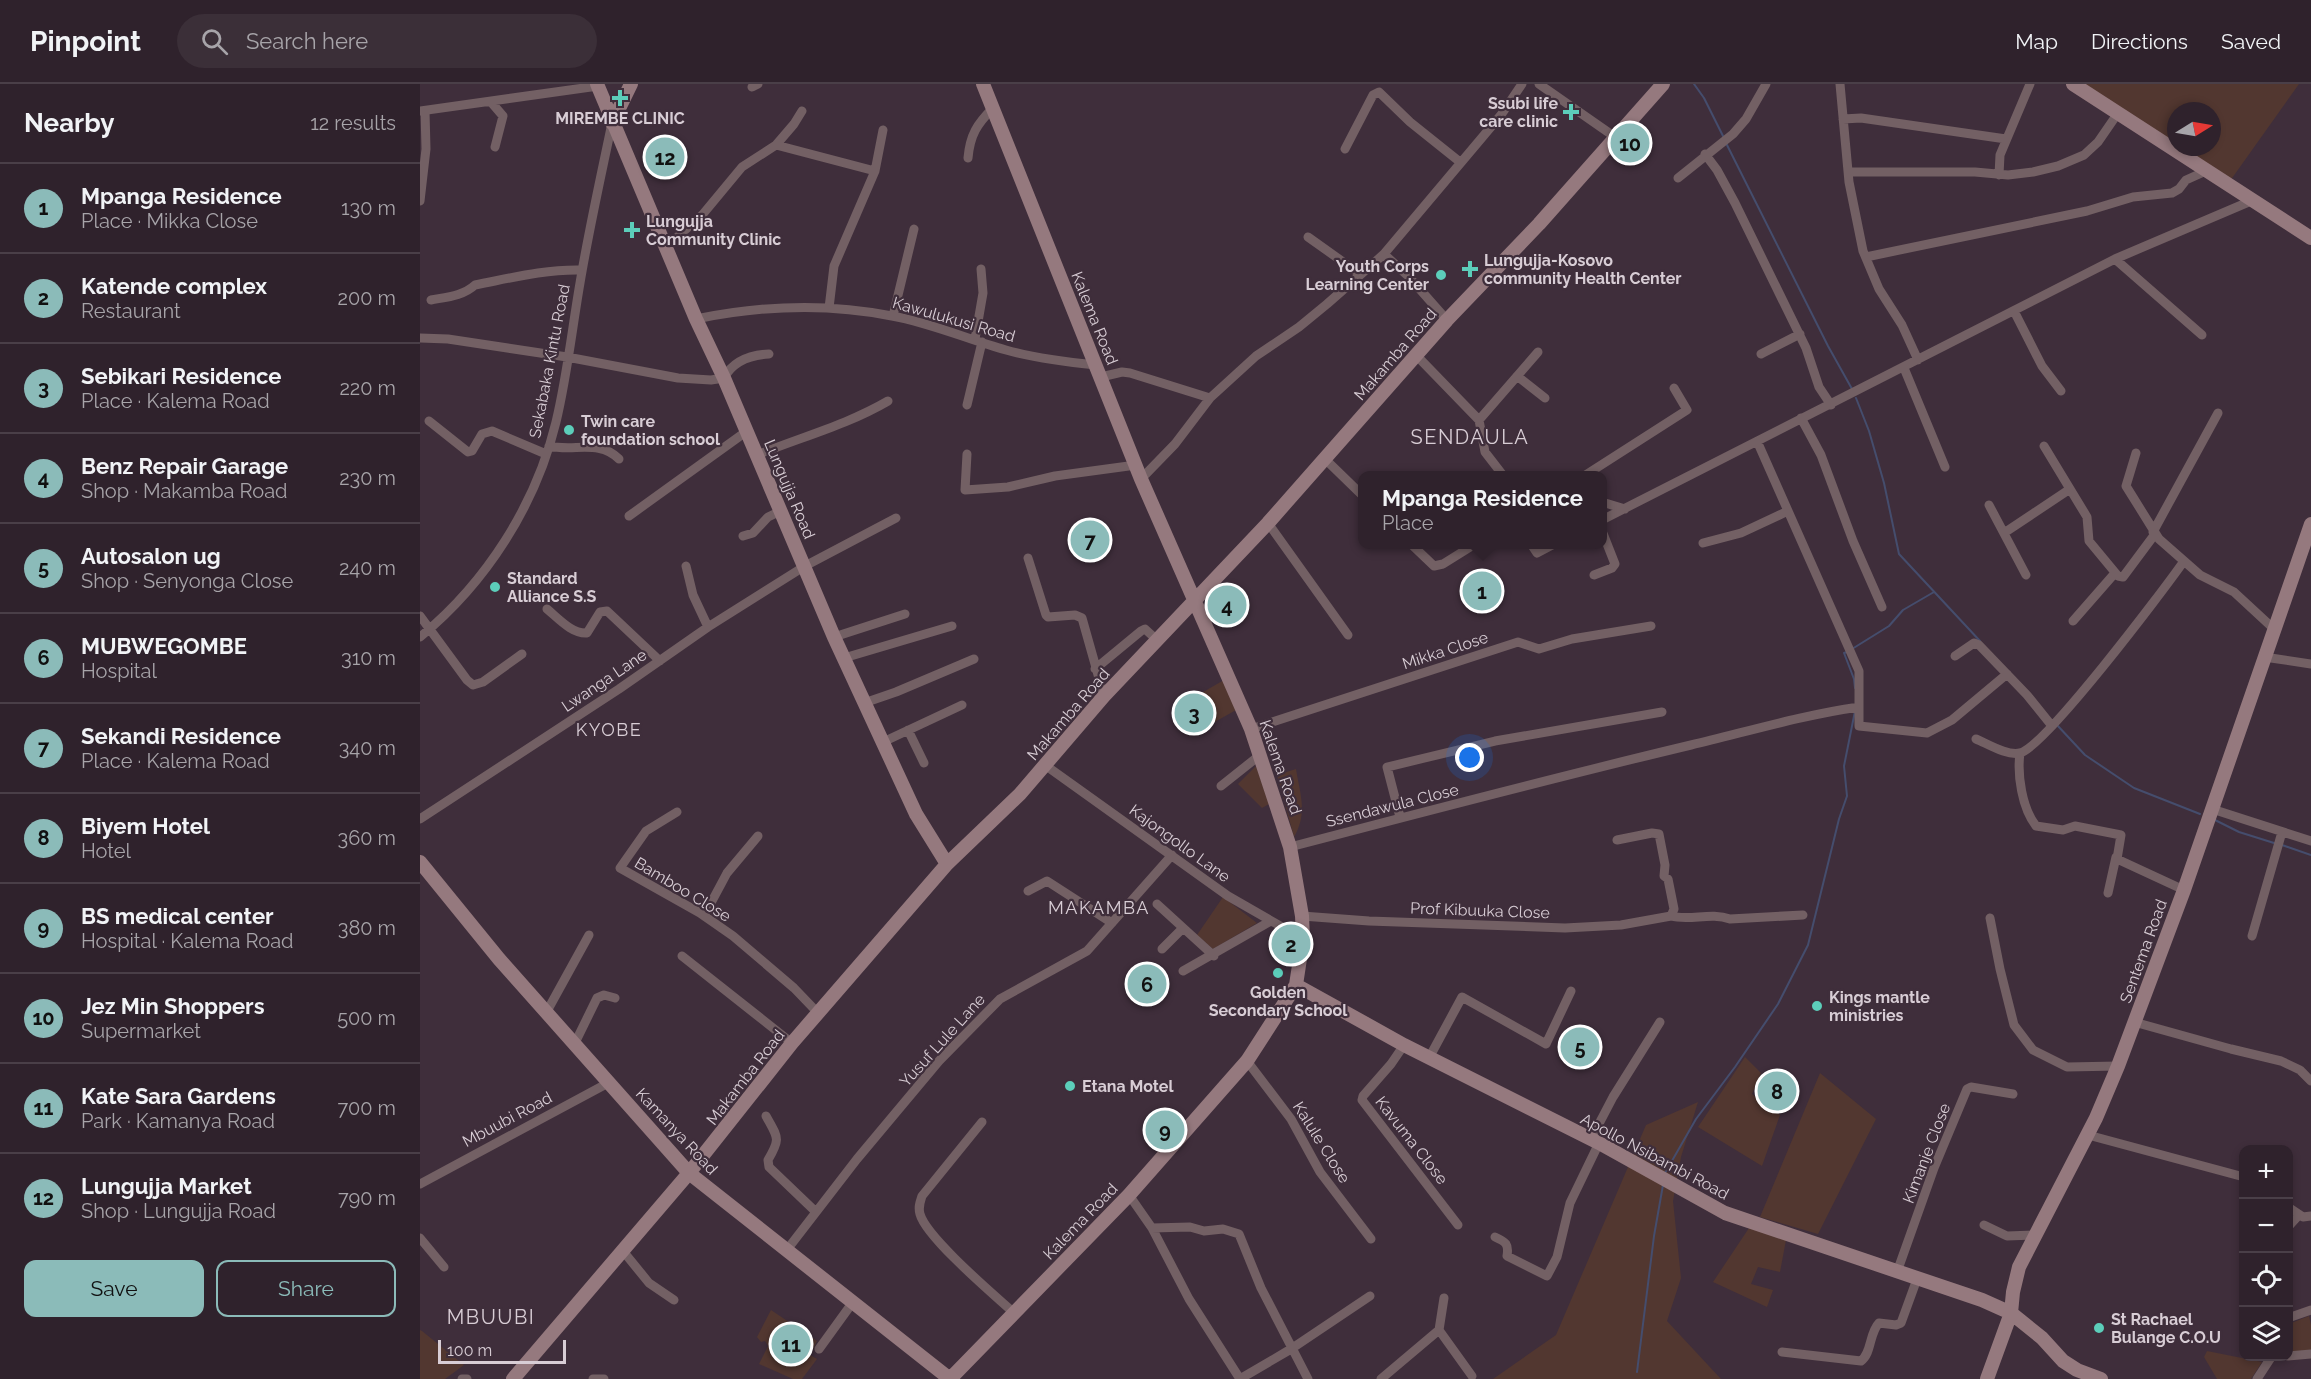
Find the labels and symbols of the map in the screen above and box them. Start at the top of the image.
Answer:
marker: MIREMBE CLINIC [611,89,629,107]
place label: Ssubi life care clinic [1479,94,1558,131]
north arrow [2167,102,2221,156]
marker: Ssubi life care clinic [1562,103,1580,121]
place label: MIREMBE CLINIC [555,109,685,128]
pin: 10 [1610,120,1650,166]
pin: 12 [646,134,684,180]
place label: Lungujja Community Clinic [646,212,781,249]
marker: Lungujja Community Clinic [623,221,641,239]
place label: Lungujja-Kosovo community Health Center [1484,251,1682,288]
place label: Youth Corps Learning Center [1305,257,1429,294]
marker: Lungujja-Kosovo community Health Center [1461,260,1479,278]
marker: Youth Corps Learning Center [1434,268,1448,282]
street label: Kalema Road [1067,269,1122,368]
street label: Sekabaka Kintu Road [525,282,574,440]
street label: Kawulukusi Road [890,293,1017,346]
street label: Makamba Road [1350,304,1440,404]
place label: Twin care foundation school [581,412,721,449]
marker: Twin care foundation school [562,423,576,437]
district label: SENDAULA [1411,425,1529,449]
street label: Lungujja Road [760,437,819,542]
pin: 7 [1070,518,1110,562]
pin: 1 [1462,568,1502,614]
place label: Standard Alliance S.S [507,569,597,606]
marker: Standard Alliance S.S [488,580,502,594]
pin: 4 [1208,582,1246,628]
street label: Mikka Close [1400,628,1491,673]
street label: Lwanga Lane [558,645,650,716]
street label: Makamba Road [1023,664,1113,764]
pin: 3 [1174,690,1214,736]
street label: Kalema Road [1255,717,1306,817]
district label: KYOBE [576,719,642,740]
your location [1455,743,1484,772]
street label: Ssendawula Close [1324,780,1460,831]
street label: Kajongollo Lane [1126,800,1234,886]
street label: Bamboo Close [631,853,734,926]
district label: MAKAMBA [1048,897,1150,918]
street label: Sentema Road [2116,897,2171,1006]
street label: Prof Kibuuka Close [1410,899,1550,922]
pin: 2 [1272,922,1310,966]
pin: 6 [1128,962,1166,1006]
marker: Golden Secondary School [1271,966,1285,980]
place label: Golden Secondary School [1209,983,1348,1020]
place label: Kings mantle ministries [1829,988,1930,1025]
street label: Yusuf Lule Lane [896,990,989,1091]
marker: Kings mantle ministries [1810,999,1824,1013]
pin: 5 [1560,1024,1600,1070]
street label: Makamba Road [702,1026,788,1129]
pin: 8 [1758,1068,1796,1114]
place label: Etana Motel [1082,1077,1174,1096]
marker: Etana Motel [1063,1079,1077,1093]
street label: Kamanya Road [632,1084,722,1179]
street label: Mbuubi Road [459,1088,555,1151]
street label: Kavuma Close [1371,1093,1452,1188]
street label: Kalule Close [1289,1098,1354,1187]
street label: Kimanje Close [1899,1100,1954,1206]
pin: 9 [1146,1108,1184,1152]
street label: Apollo Nsibambi Road [1577,1109,1732,1204]
street label: Kalema Road [1039,1179,1121,1263]
district label: MBUUBI [447,1305,535,1329]
place label: St Rachael Bulange C.O.U [2111,1310,2221,1347]
marker: St Rachael Bulange C.O.U [2092,1321,2106,1335]
pin: 11 [772,1322,811,1366]
scale bar [438,1337,566,1364]

